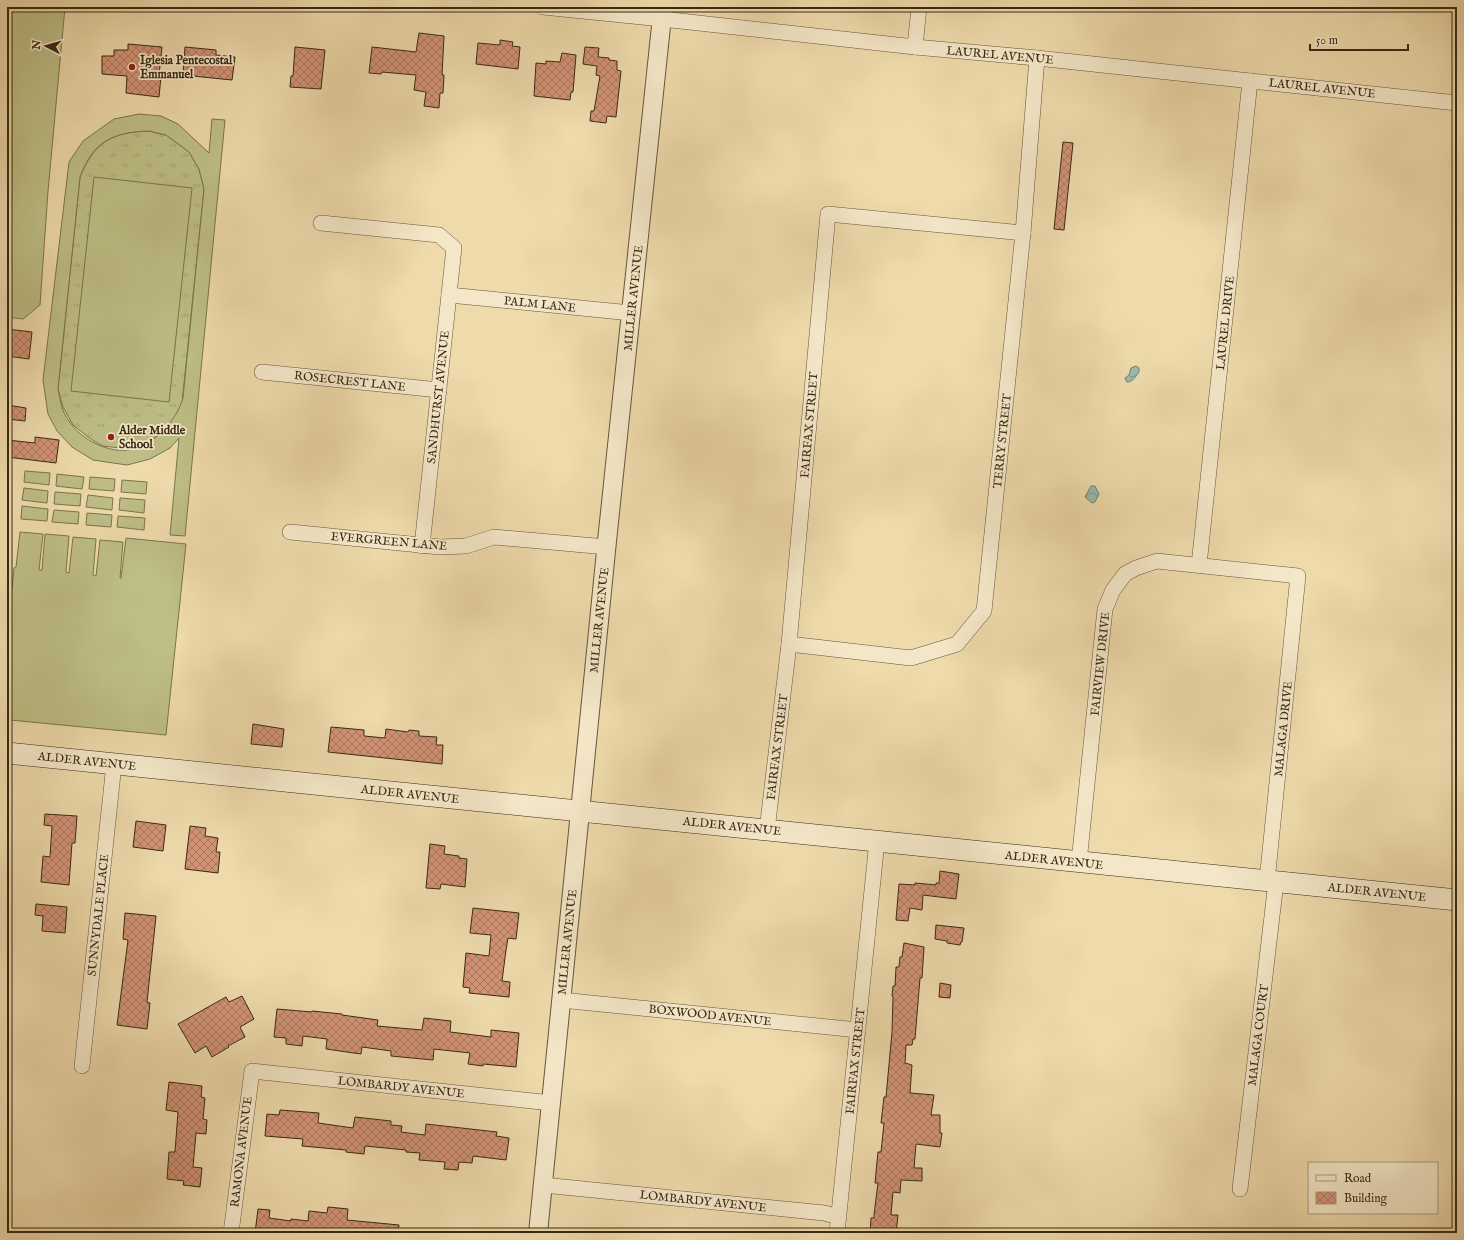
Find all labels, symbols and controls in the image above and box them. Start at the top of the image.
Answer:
north arrow [26,26,66,66]
scale bar [1310,26,1408,52]
text: 50 m [1316,33,1338,48]
text: N [29,39,45,52]
street label: LAUREL AVENUE [946,43,1054,68]
place label: Iglesia Pentecostal Emmanuel [140,53,233,82]
marker: Iglesia Pentecostal Emmanuel [127,62,137,72]
street label: LAUREL AVENUE [1268,75,1376,102]
street label: MILLER AVENUE [620,245,647,352]
street label: LAUREL DRIVE [1213,275,1238,371]
street label: PALM LANE [503,293,577,316]
street label: SANDHURST AVENUE [424,330,453,464]
street label: ROSECREST LANE [293,368,406,395]
street label: FAIRFAX STREET [797,371,822,479]
street label: TERRY STREET [990,393,1015,489]
place label: Alder Middle School [118,423,186,452]
marker: Alder Middle School [106,432,116,442]
street label: EVERGREEN LANE [330,529,448,554]
street label: MILLER AVENUE [586,567,613,674]
street label: FAIRVIEW DRIVE [1088,611,1113,717]
street label: MALAGA DRIVE [1271,681,1296,778]
street label: FAIRFAX STREET [764,693,791,801]
street label: ALDER AVENUE [36,749,137,774]
street label: ALDER AVENUE [359,782,460,807]
street label: ALDER AVENUE [681,814,782,839]
street label: ALDER AVENUE [1003,848,1104,873]
street label: SUNNYDALE PLACE [85,853,112,977]
street label: ALDER AVENUE [1326,880,1427,905]
street label: MILLER AVENUE [554,889,581,996]
street label: MALAGA COURT [1245,983,1272,1087]
street label: BOXWOOD AVENUE [648,1002,772,1029]
street label: FAIRFAX STREET [842,1007,869,1115]
street label: LOMBARDY AVENUE [337,1073,465,1102]
street label: RAMONA AVENUE [227,1096,256,1208]
legend [1308,1162,1438,1214]
text: Road [1344,1171,1372,1186]
street label: LOMBARDY AVENUE [639,1187,767,1216]
text: Building [1344,1191,1388,1206]

